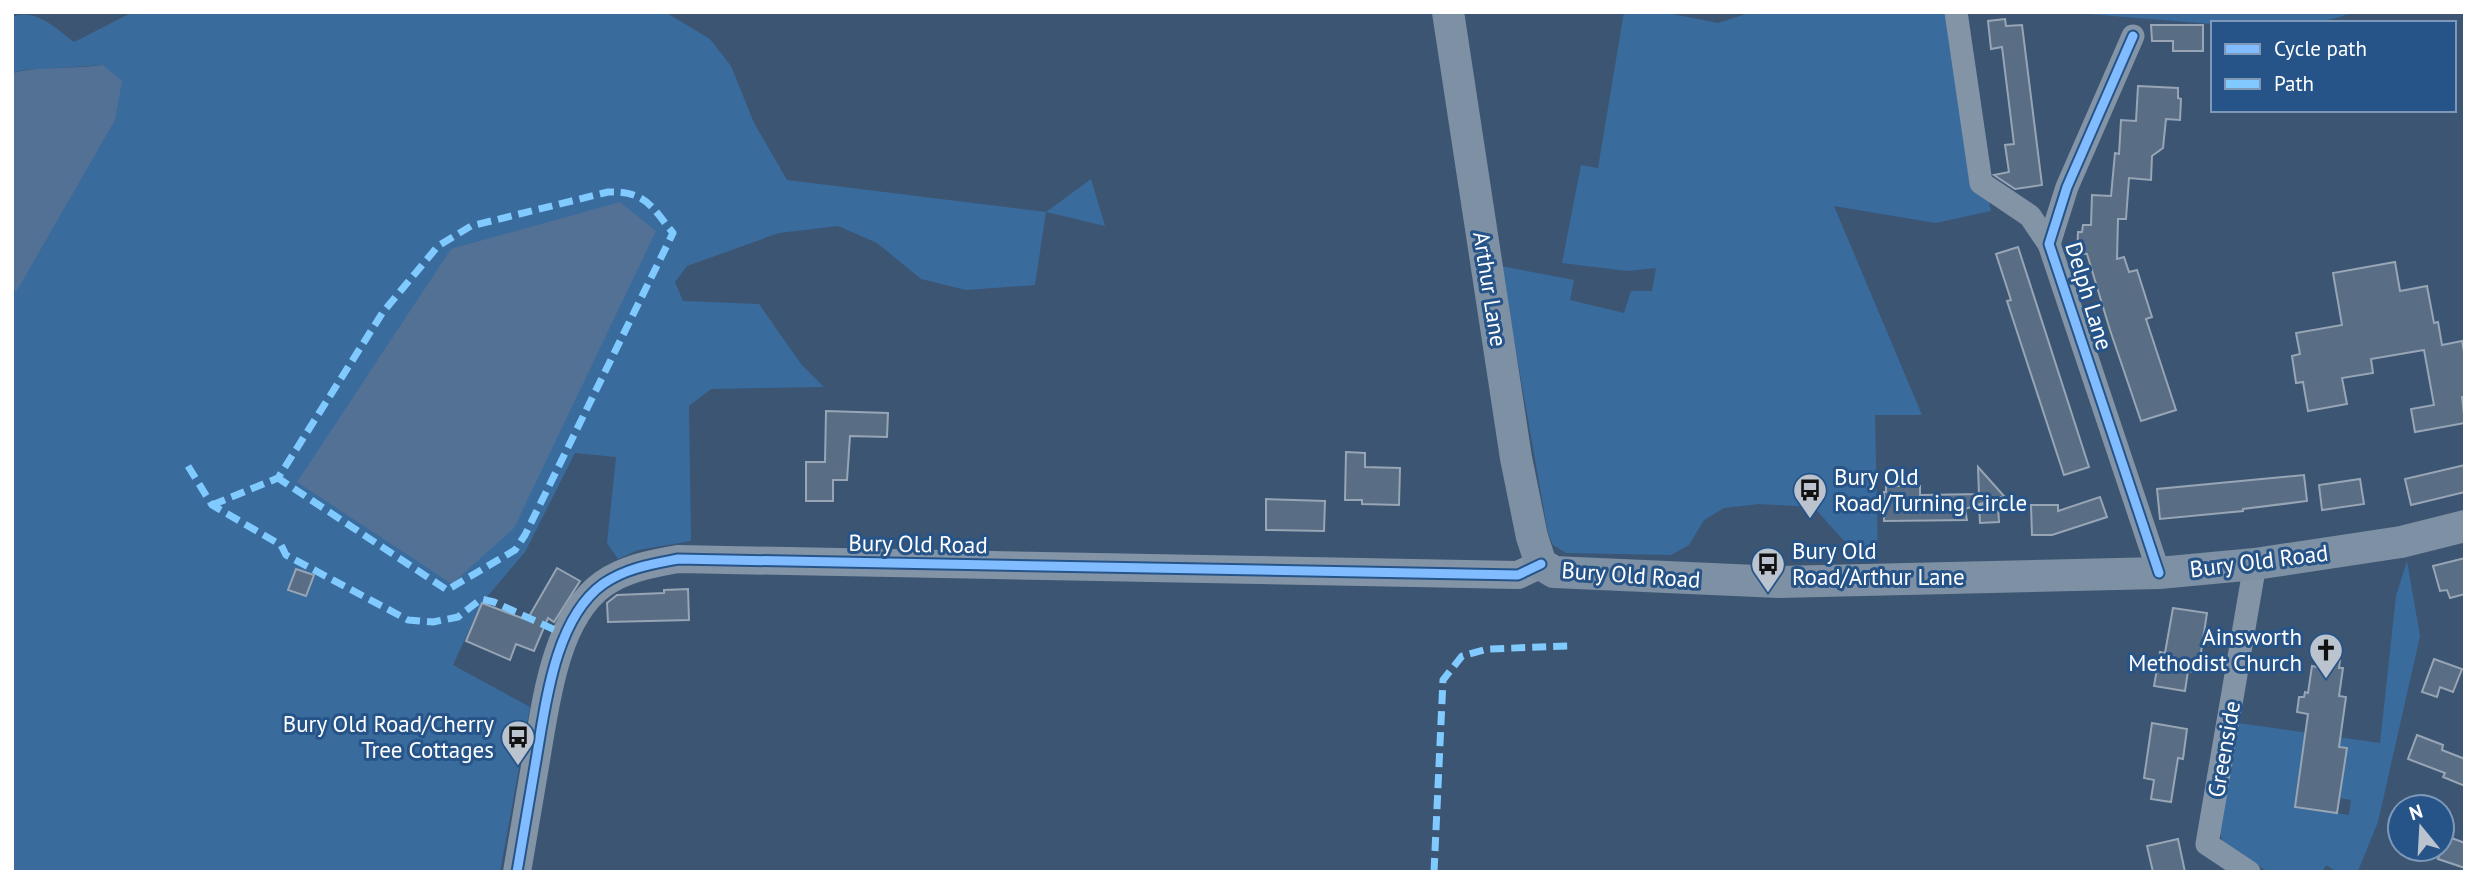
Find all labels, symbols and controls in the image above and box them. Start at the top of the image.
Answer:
legend [2211,21,2456,112]
text: Cycle path [2274,35,2367,62]
text: Path [2274,70,2314,97]
street label: Arthur Lane [1467,229,1514,348]
street label: Delph Lane [2059,238,2120,354]
place label: Bury Old Road/Turning Circle [1834,462,2027,517]
bus stop icon: Bury Old Road/Turning Circle [1791,471,1829,520]
street label: Bury Old Road [848,528,988,559]
place label: Bury Old Road/Arthur Lane [1792,536,1965,591]
street label: Bury Old Road [2188,538,2330,583]
bus stop icon: Bury Old Road/Arthur Lane [1749,545,1787,594]
street label: Bury Old Road [1561,555,1702,594]
place label: Ainsworth Methodist Church [2128,622,2302,677]
church icon: Ainsworth Methodist Church [2307,631,2345,680]
street label: Greenside [2201,698,2246,799]
place label: Bury Old Road/Cherry Tree Cottages [283,709,494,764]
bus stop icon: Bury Old Road/Cherry Tree Cottages [499,718,537,767]
north arrow [2386,793,2456,863]
text: N [2406,798,2425,825]

